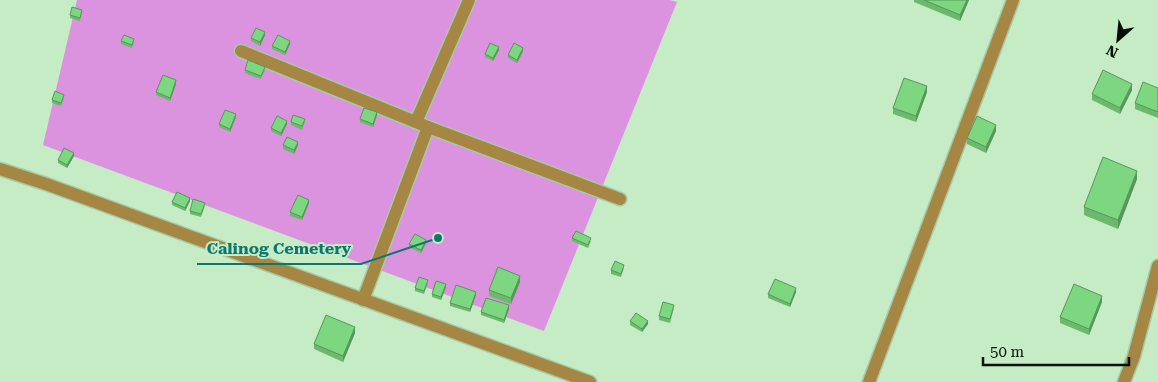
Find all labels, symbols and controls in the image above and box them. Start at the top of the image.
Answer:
north arrow [1093,15,1143,65]
text: N [1103,42,1121,61]
callout: Calinog Cemetery [197,233,361,264]
text: Calinog Cemetery [207,239,352,258]
scale bar [983,334,1129,366]
text: 50 m [990,343,1025,361]

